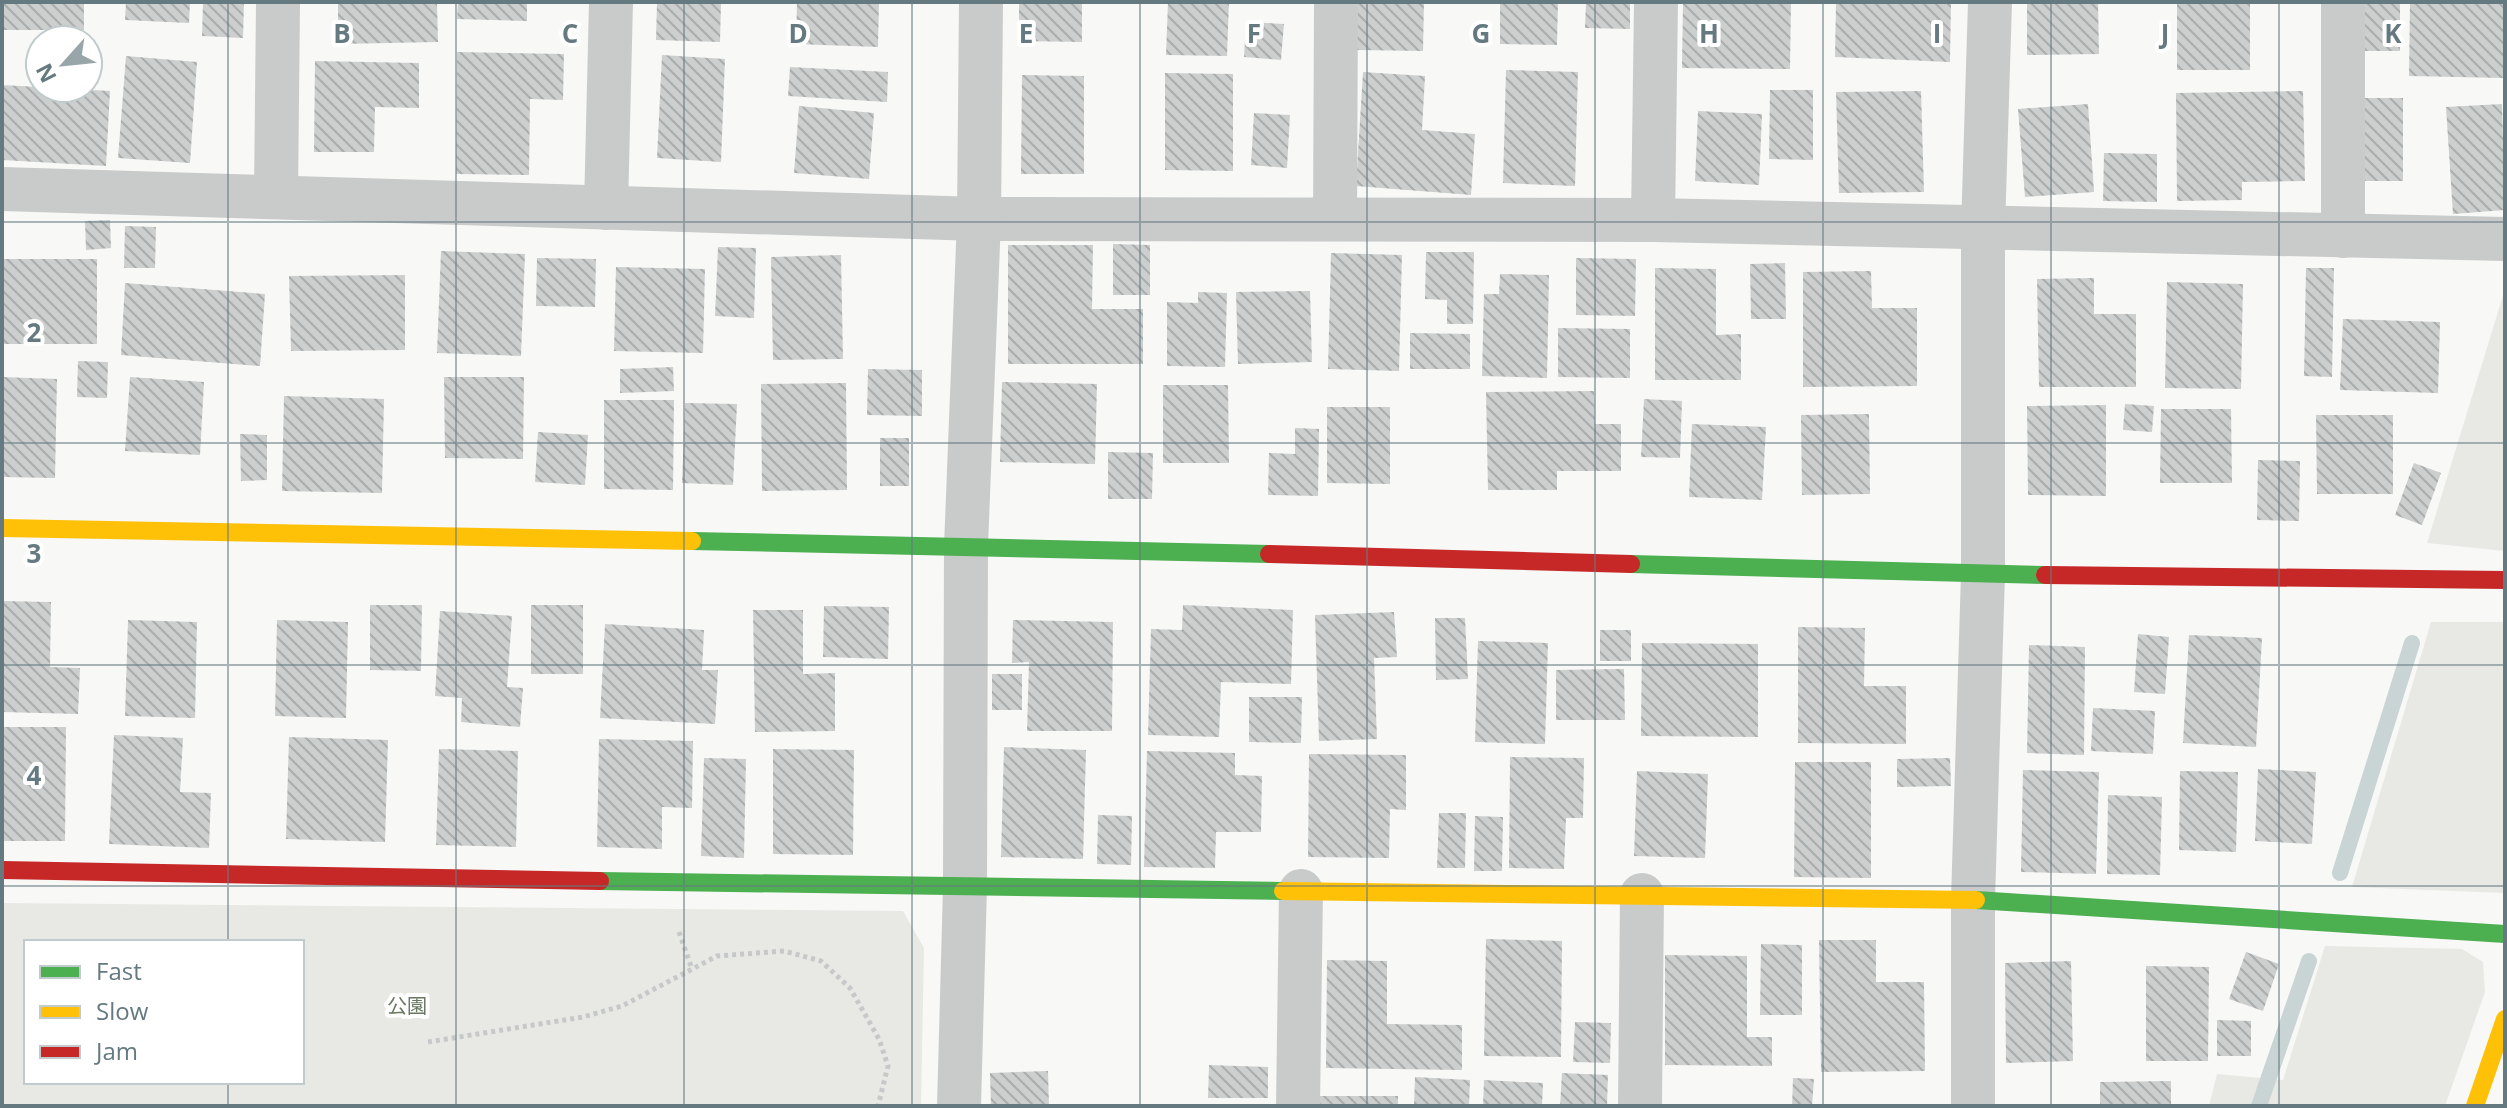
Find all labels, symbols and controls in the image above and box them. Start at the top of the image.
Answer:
text: B [333,15,351,51]
text: C [562,15,578,51]
text: D [788,15,808,51]
text: E [1019,15,1033,51]
text: F [1247,15,1261,51]
text: G [1472,15,1490,51]
text: H [1699,15,1719,51]
text: I [1933,15,1941,51]
text: J [2159,15,2169,51]
text: K [2384,15,2402,51]
north arrow [24,24,104,104]
text: N [28,59,63,88]
text: 2 [27,314,42,350]
text: 3 [27,535,41,571]
text: 4 [27,757,42,793]
legend [24,940,304,1084]
text: Fast [96,954,142,987]
park label: 公園 [387,992,427,1019]
text: Slow [96,994,149,1027]
text: Jam [94,1034,138,1067]

